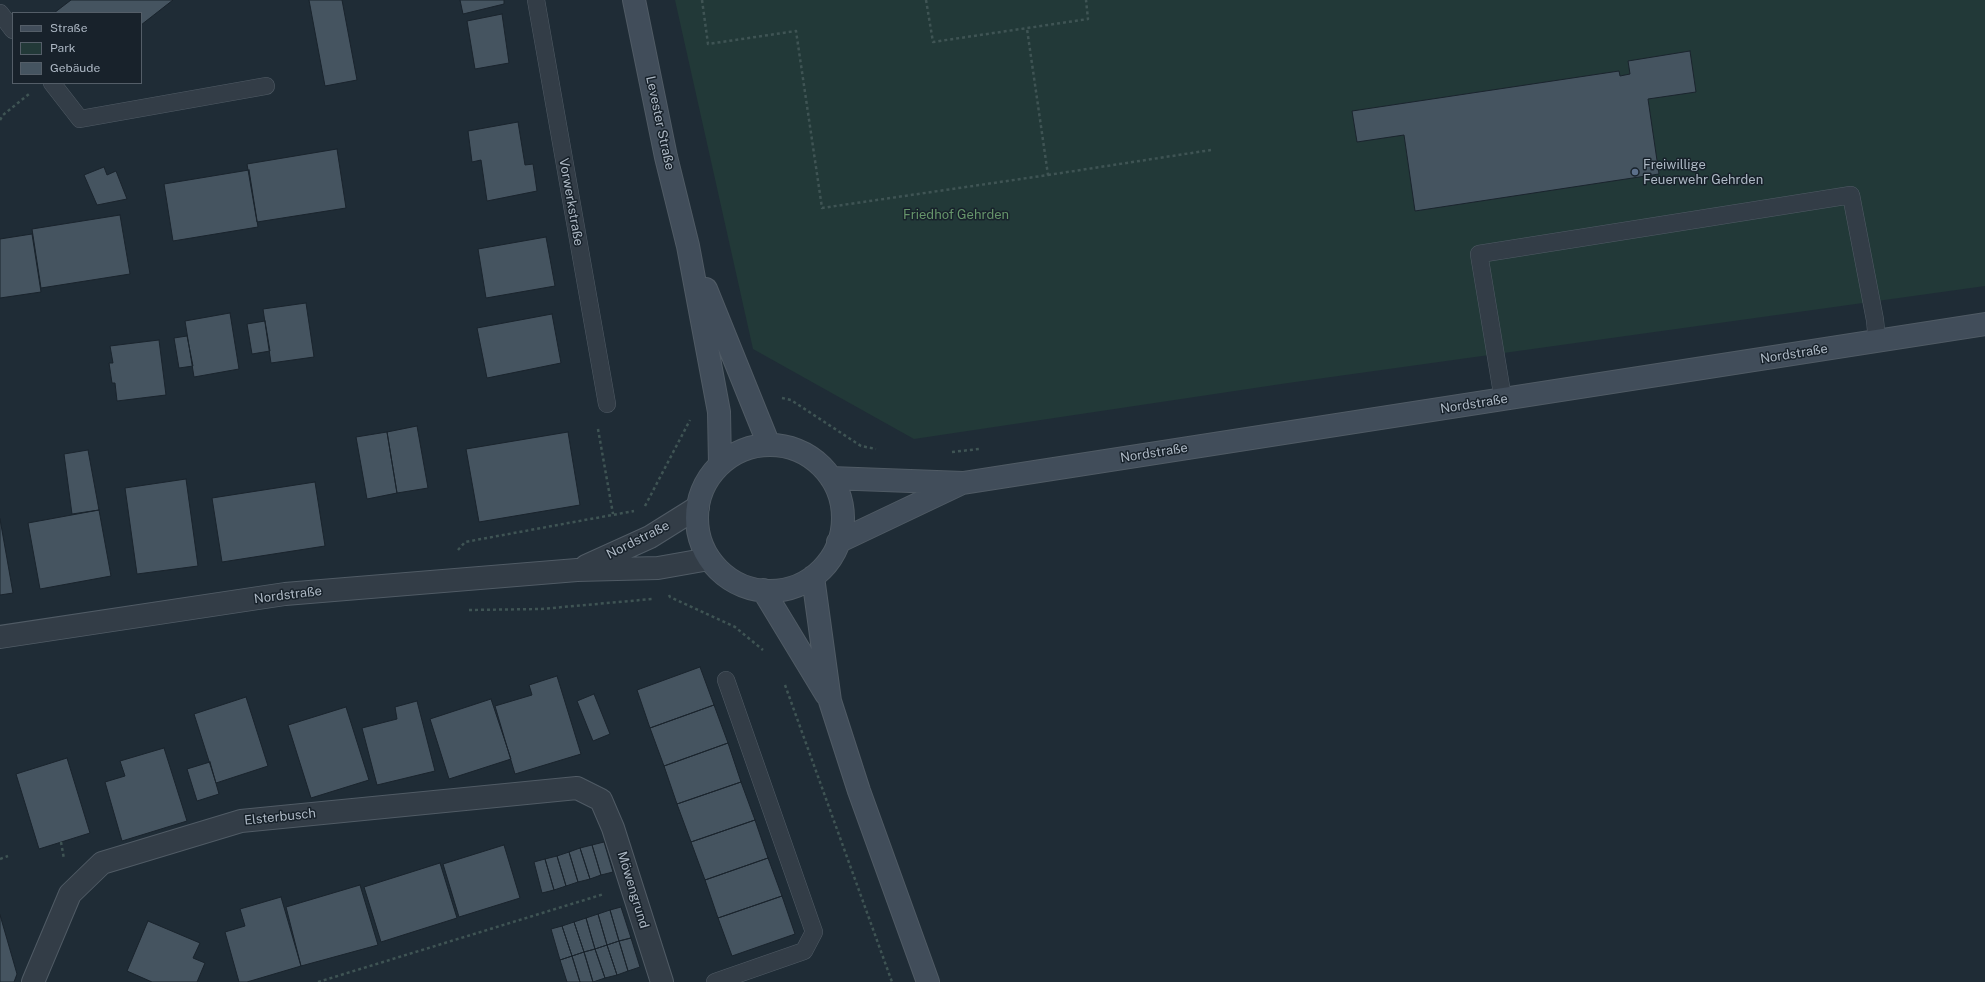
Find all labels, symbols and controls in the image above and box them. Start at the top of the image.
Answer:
legend [12,12,142,84]
text: Straße [50,21,87,35]
text: Park [50,41,76,55]
text: Gebäude [50,61,100,75]
street label: Levester Straße [642,75,678,171]
street label: Vorwerkstraße [556,157,586,247]
place label: Freiwillige Feuerwehr Gehrden [1643,157,1763,188]
marker: Freiwillige Feuerwehr Gehrden [1630,167,1640,177]
park label: Friedhof Gehrden [903,207,1009,223]
street label: Nordstraße [1759,341,1829,367]
street label: Nordstraße [1439,391,1509,417]
street label: Nordstraße [1119,440,1189,466]
street label: Nordstraße [604,518,672,562]
street label: Nordstraße [253,583,323,607]
street label: Elsterbusch [244,805,316,829]
street label: Möwengrund [614,850,652,930]

